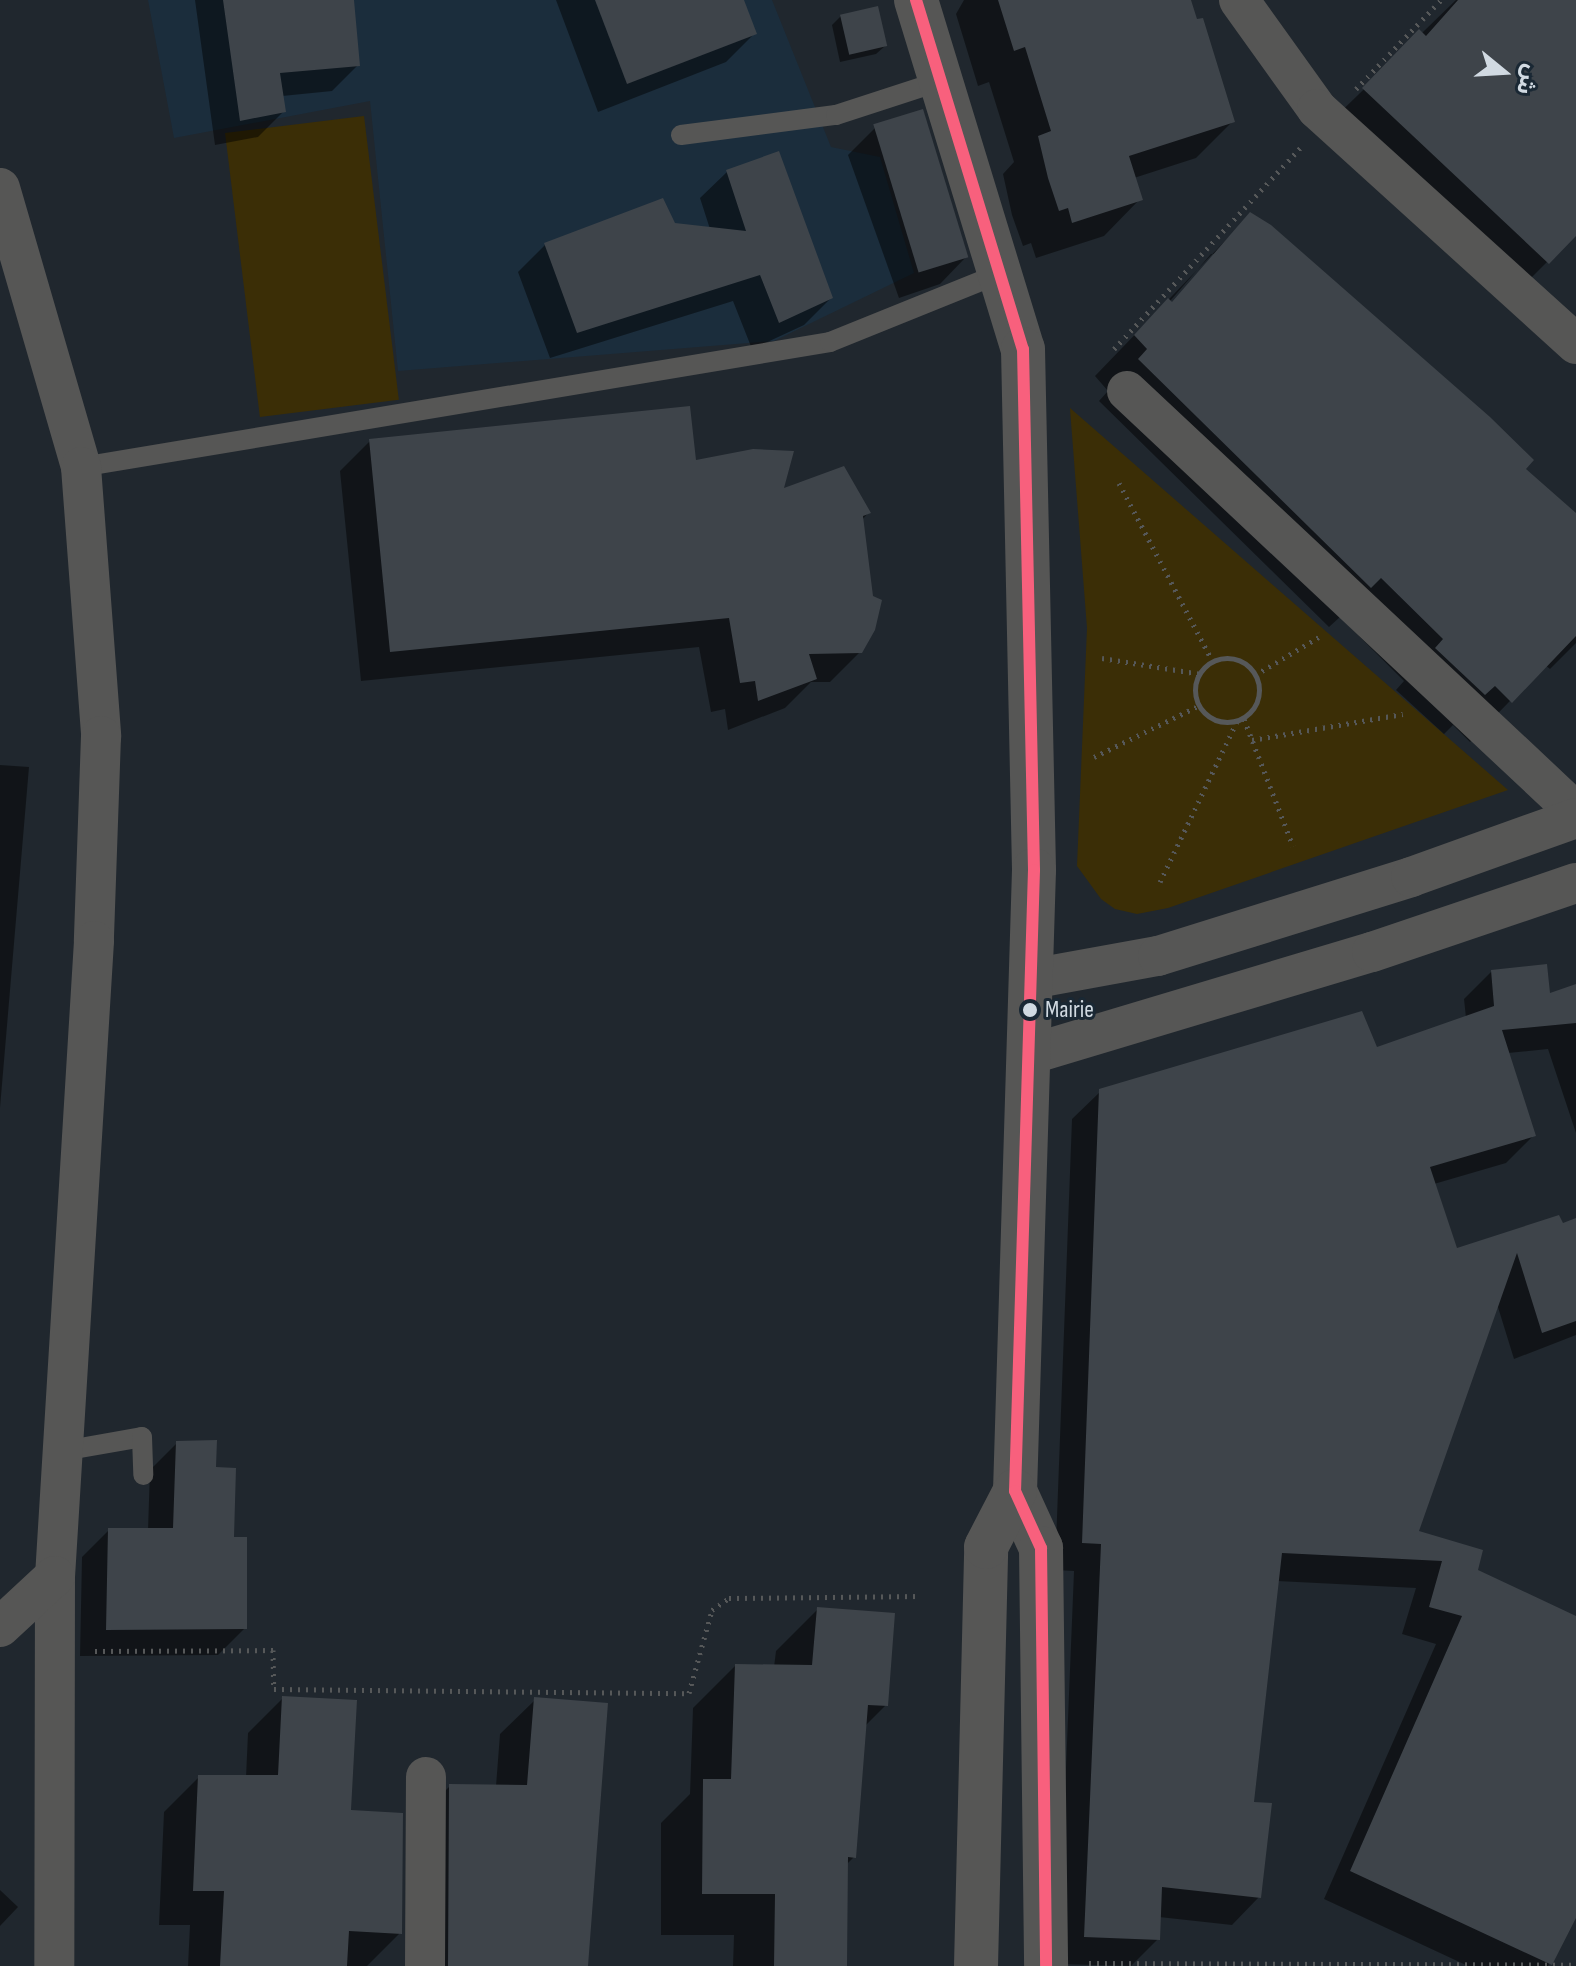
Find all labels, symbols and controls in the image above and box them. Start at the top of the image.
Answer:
north arrow [1464,32,1544,112]
text: ش [1510,61,1545,98]
place label: Mairie [1045,996,1094,1024]
marker: Mairie [1022,1002,1038,1018]

